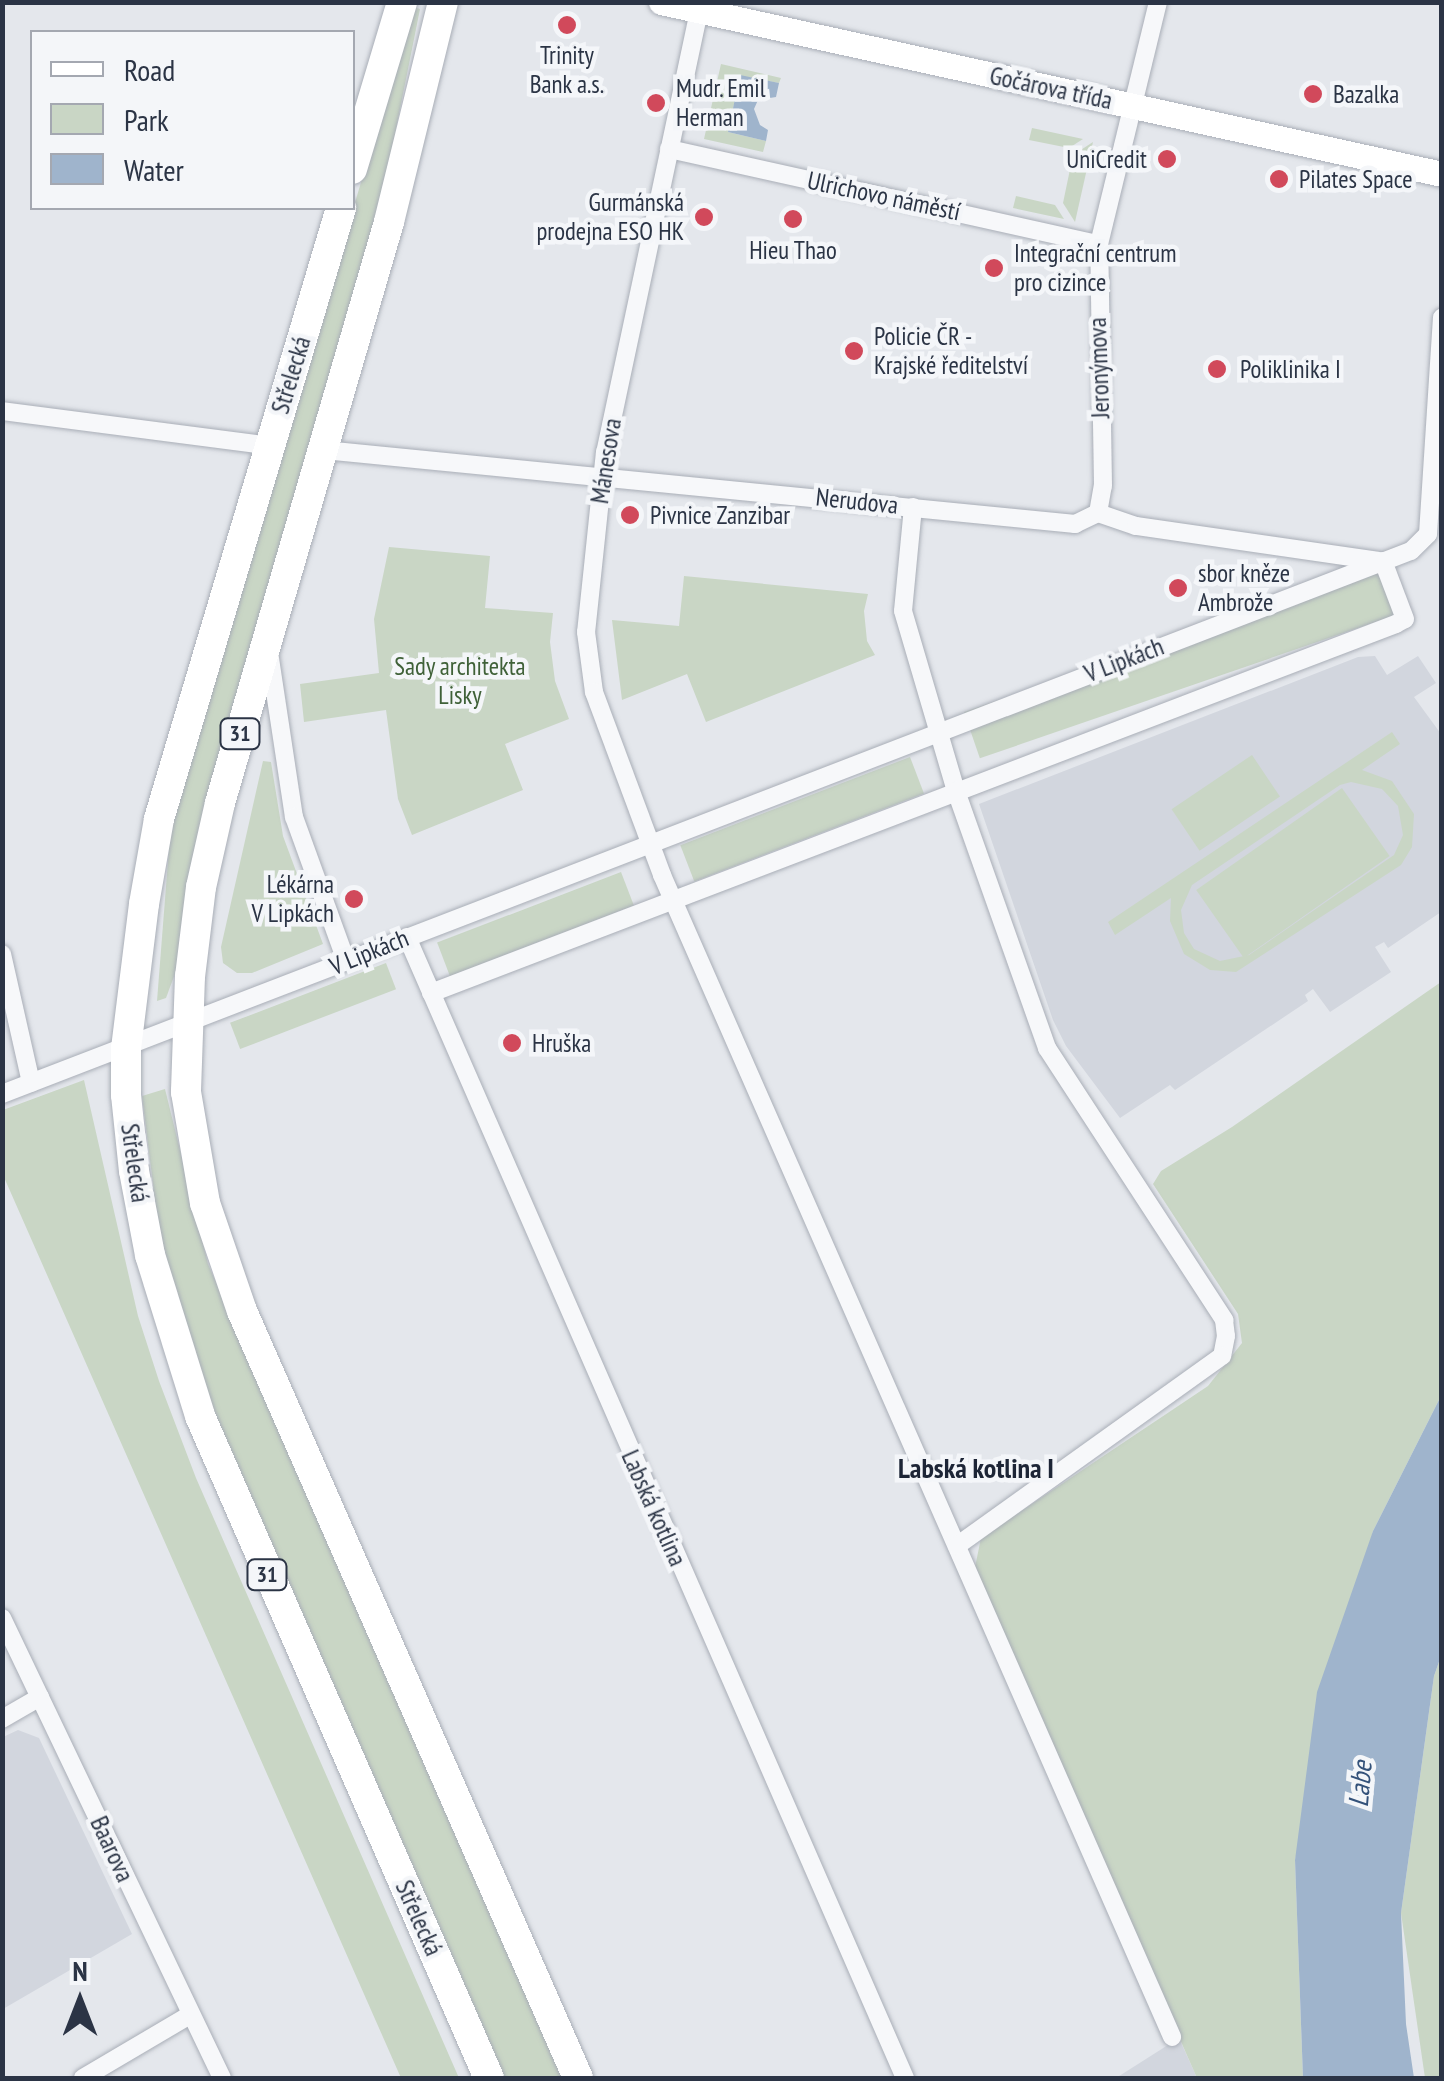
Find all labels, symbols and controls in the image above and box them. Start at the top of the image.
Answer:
marker: Trinity Bank a.s. [556,14,578,36]
legend [30,30,355,210]
place label: Trinity Bank a.s. [529,41,605,100]
text: Road [124,50,175,89]
street label: Gočárova třída [987,60,1115,116]
place label: Mudr. Emil Herman [676,74,767,133]
place label: Bazalka [1333,79,1399,109]
marker: Bazalka [1302,83,1324,105]
marker: Mudr. Emil Herman [645,92,667,114]
text: Park [124,100,169,139]
place label: UniCredit [1066,144,1147,174]
marker: UniCredit [1156,148,1178,170]
text: Water [124,150,184,189]
place label: Pilates Space [1299,164,1413,194]
street label: Ulrichovo náměstí [805,165,963,227]
marker: Pilates Space [1268,168,1290,190]
place label: Gurmánská prodejna ESO HK [537,188,684,247]
marker: Gurmánská prodejna ESO HK [693,206,715,228]
marker: Hieu Thao [782,208,804,230]
place label: Hieu Thao [749,235,837,265]
place label: Integrační centrum pro cizince [1014,239,1176,298]
marker: Integrační centrum pro cizince [983,257,1005,279]
street label: Jeronýmova [1082,317,1116,419]
place label: Policie ČR - Krajské ředitelství [874,322,1028,381]
street label: Střelecká [265,333,317,417]
marker: Policie ČR - Krajské ředitelství [843,340,865,362]
place label: Poliklinika I [1240,354,1341,384]
marker: Poliklinika I [1204,356,1230,382]
street label: Mánesova [584,416,628,506]
street label: Nerudova [814,482,900,520]
place label: Pivnice Zanzibar [650,500,791,530]
marker: Pivnice Zanzibar [619,504,641,526]
place label: sbor kněze Ambrože [1198,559,1290,618]
marker: sbor kněze Ambrože [1167,577,1189,599]
street label: V Lipkách [1080,631,1168,689]
park label: Sady architekta Lisky [394,652,526,711]
road number: 31 [218,717,262,751]
place label: Lékárna V Lipkách [251,870,334,929]
marker: Lékárna V Lipkách [343,888,365,910]
street label: V Lipkách [325,923,413,981]
place label: Hruška [532,1028,591,1058]
marker: Hruška [501,1032,523,1054]
street label: Střelecká [115,1122,155,1204]
street label: Labská kotlina [615,1445,693,1571]
district label: Labská kotlina I [898,1451,1054,1485]
road number: 31 [244,1558,290,1592]
water label: Labe [1341,1760,1379,1808]
street label: Baarova [84,1811,140,1887]
street label: Střelecká [389,1876,449,1960]
north arrow [30,1951,130,2051]
text: N [72,1952,88,1989]

